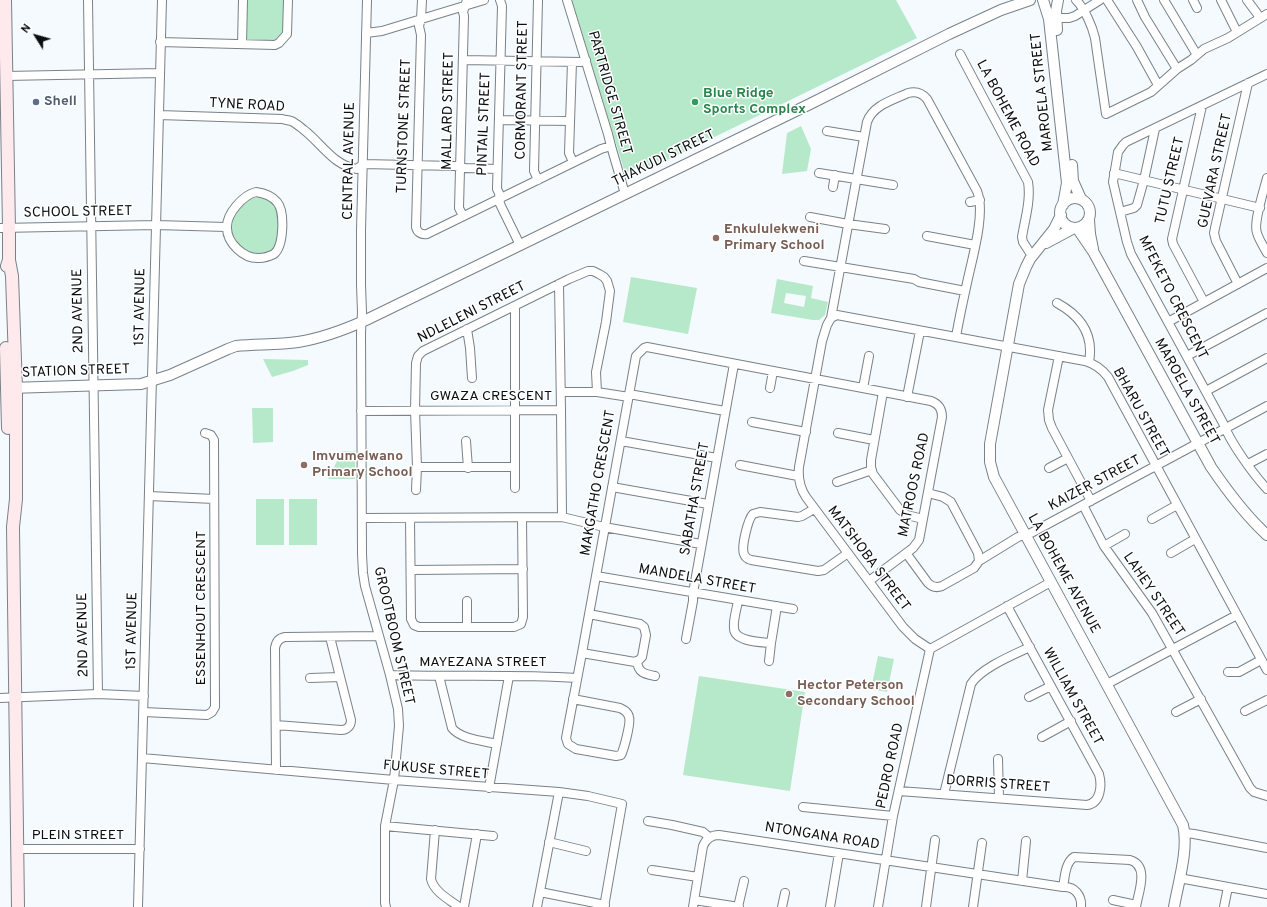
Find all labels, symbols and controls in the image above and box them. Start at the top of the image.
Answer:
north arrow [16,16,56,56]
street label: CORMORANT STREET [513,20,533,160]
text: N [18,21,34,36]
street label: PARTRIDGE STREET [583,29,635,157]
street label: MAROELA STREET [1028,32,1058,152]
street label: MALLARD STREET [440,52,458,170]
street label: TURNSTONE STREET [394,58,416,194]
street label: LA BOHEME ROAD [972,58,1042,170]
street label: PINTAIL STREET [475,72,495,176]
place label: Blue Ridge Sports Complex [703,86,806,118]
place label: Shell [44,94,77,110]
street label: TYNE ROAD [209,96,285,116]
marker: Shell [31,97,41,107]
marker: Blue Ridge Sports Complex [690,97,700,107]
street label: CENTRAL AVENUE [341,102,359,220]
street label: GUEVARA STREET [1196,112,1236,230]
street label: THAKUDI STREET [610,127,718,191]
street label: TUTU STREET [1153,136,1189,226]
street label: SCHOOL STREET [23,204,133,222]
place label: Enkululekweni Primary School [724,222,825,254]
marker: Enkululekweni Primary School [711,233,721,243]
street label: MFEKETO CRESCENT [1134,234,1210,362]
street label: 1ST AVENUE [132,268,150,346]
street label: 2ND AVENUE [70,269,88,353]
street label: NDLELENI STREET [415,278,529,348]
street label: MAROELA STREET [1150,336,1222,448]
street label: STATION STREET [22,362,130,382]
street label: BHARU STREET [1108,365,1172,461]
street label: GWAZA CRESCENT [430,389,552,405]
street label: MAKGATHO CRESCENT [578,409,620,557]
street label: MATROOS ROAD [896,431,934,539]
street label: SABATHA STREET [678,441,714,557]
place label: Imvumelwano Primary School [312,449,413,482]
street label: KAIZER STREET [1046,453,1144,515]
marker: Imvumelwano Primary School [299,460,309,470]
street label: MATSHOBA STREET [823,503,913,615]
street label: LA BOHEME AVENUE [1023,511,1103,637]
street label: ESSENHOUT CRESCENT [194,531,210,685]
street label: LAHEY STREET [1119,550,1187,640]
street label: MANDELA STREET [637,561,757,599]
street label: GROOTBOOM STREET [369,565,417,707]
street label: 1ST AVENUE [124,592,142,670]
street label: 2ND AVENUE [75,593,93,677]
street label: WILLIAM STREET [1038,645,1106,749]
street label: MAYEZANA STREET [419,655,547,671]
place label: Hector Peterson Secondary School [797,678,915,710]
marker: Hector Peterson Secondary School [784,689,794,699]
street label: PEDRO ROAD [874,722,908,810]
street label: FUKUSE STREET [382,758,490,784]
street label: DORRIS STREET [945,773,1051,797]
street label: NTONGANA ROAD [763,820,881,854]
street label: PLEIN STREET [32,828,124,844]

